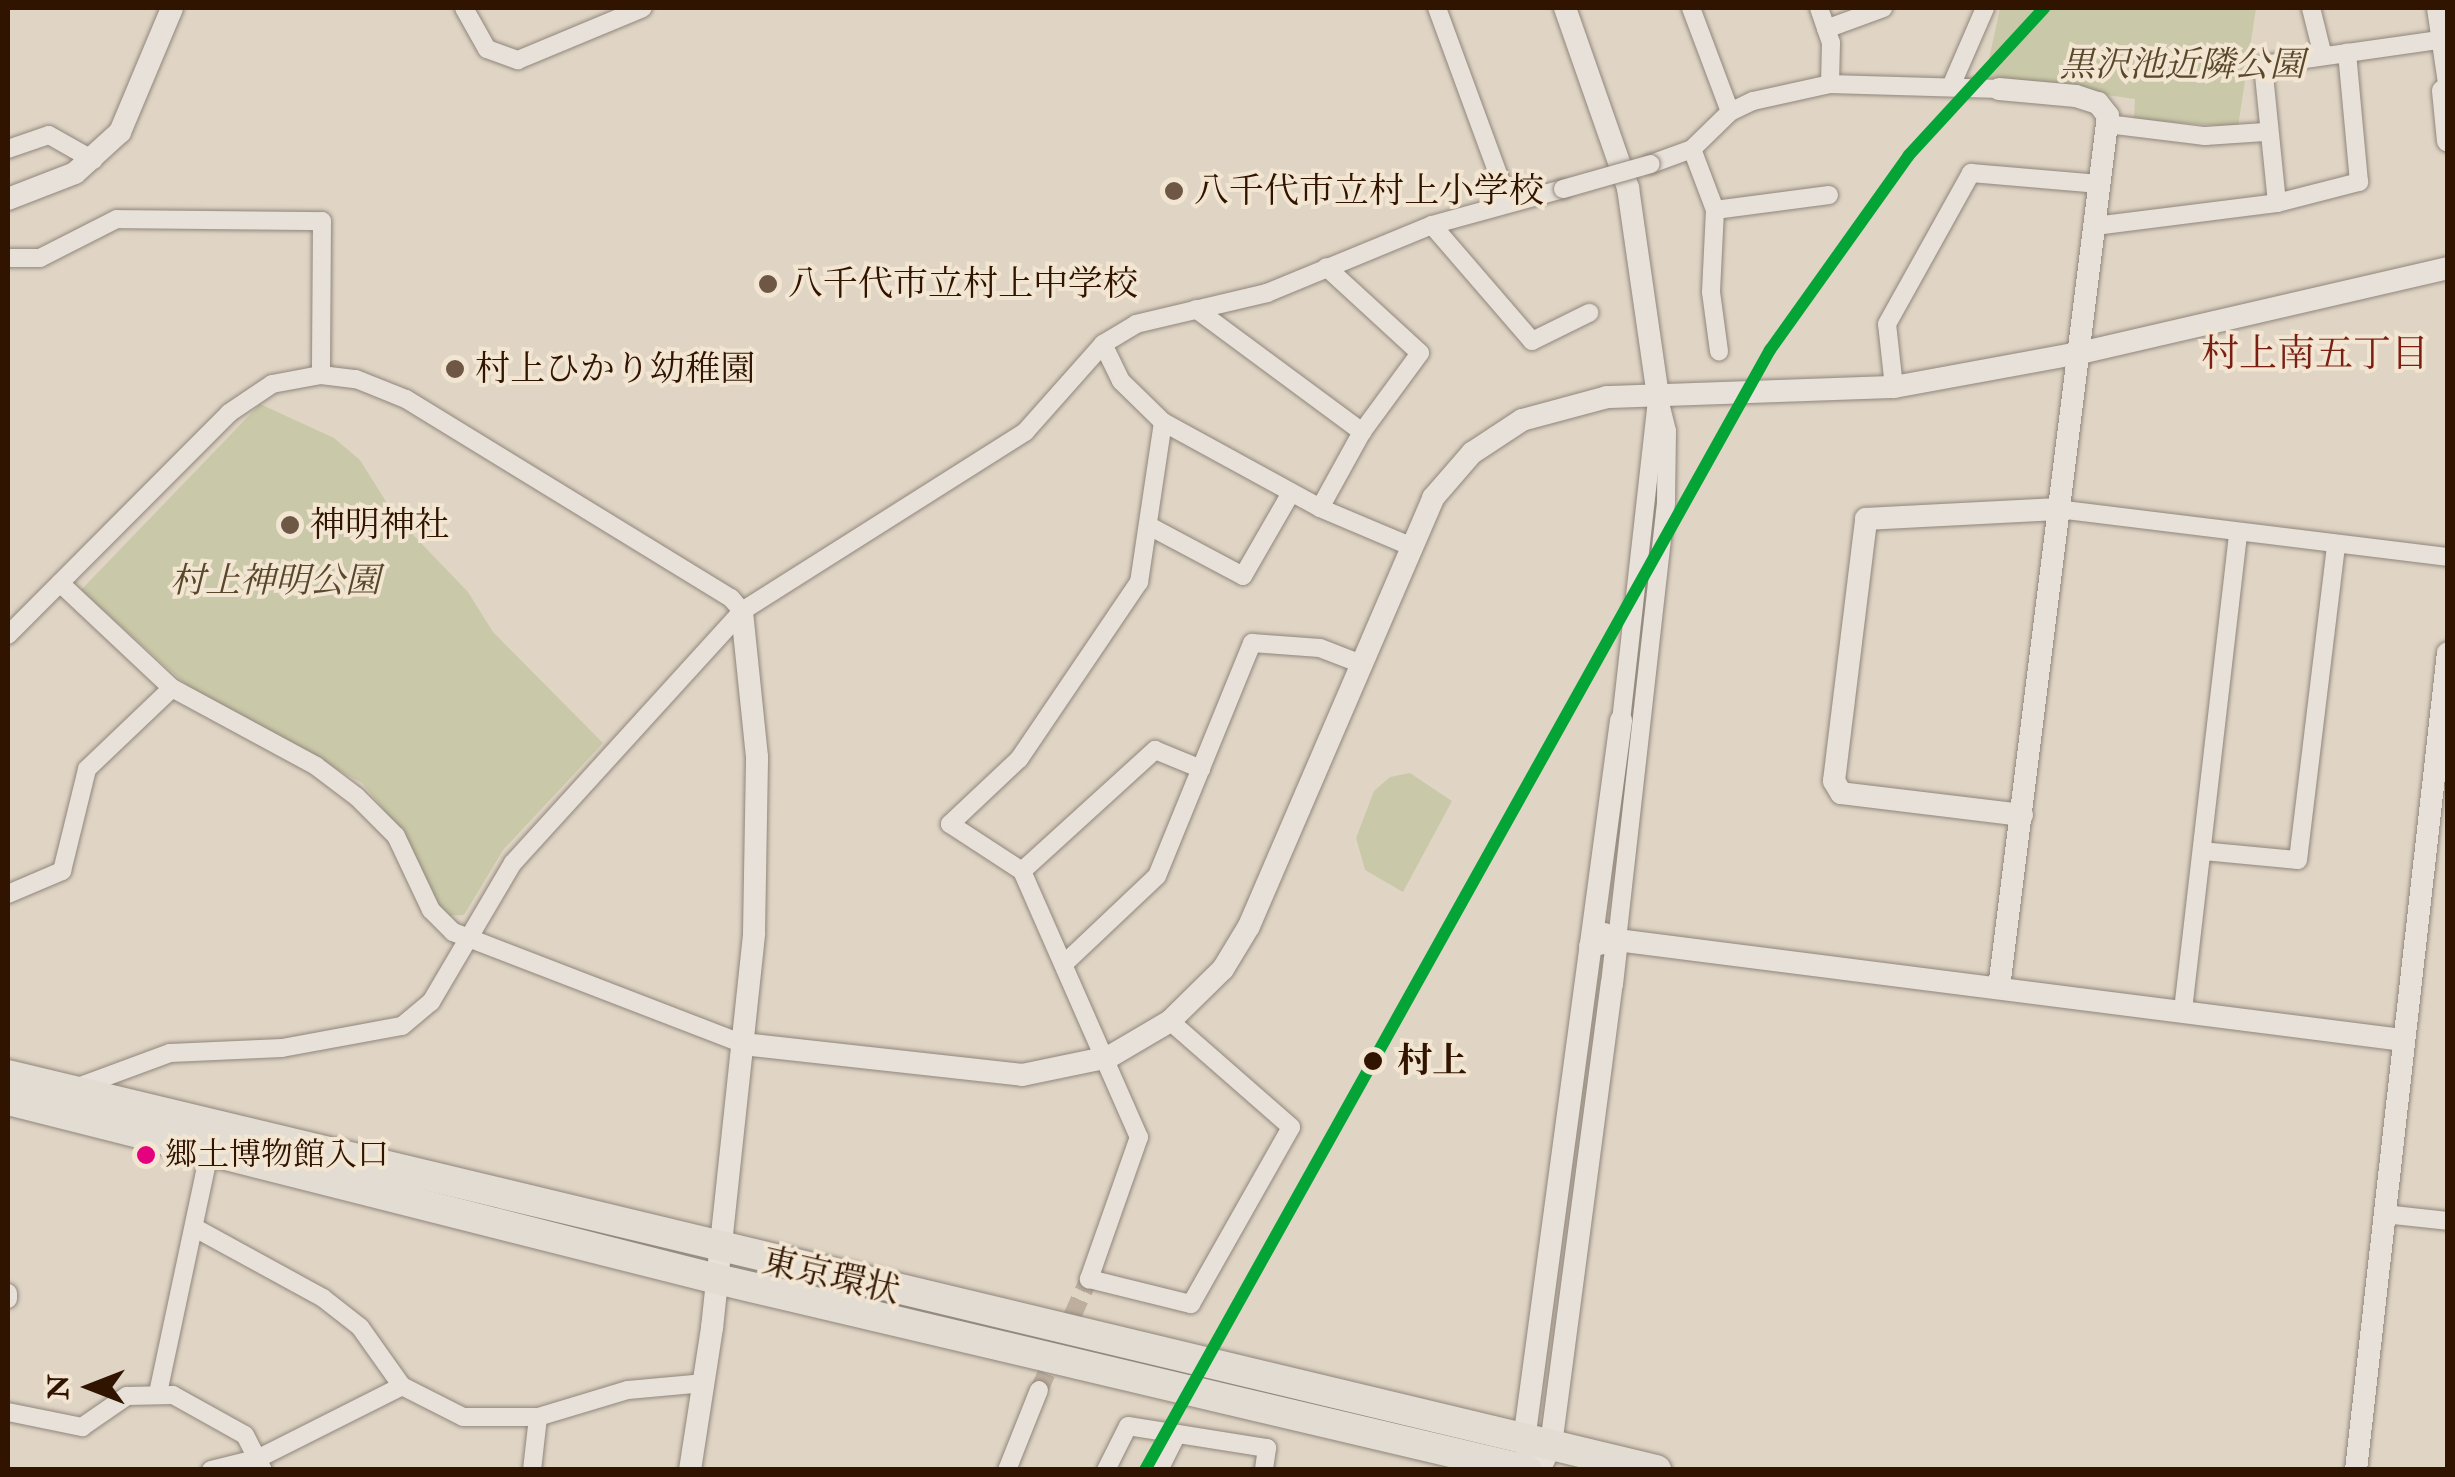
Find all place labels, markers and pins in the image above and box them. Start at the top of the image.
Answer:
place label: 八千代市立村上小学校 [1194,170,1544,212]
marker: 八千代市立村上小学校 [1163,180,1185,202]
place label: 八千代市立村上中学校 [788,263,1138,305]
marker: 八千代市立村上中学校 [757,273,779,295]
place label: 村上ひかり幼稚園 [475,348,755,390]
marker: 村上ひかり幼稚園 [444,358,466,380]
place label: 神明神社 [310,504,450,546]
marker: 神明神社 [279,514,301,536]
place label: 村上 [1397,1040,1467,1082]
marker: 村上 [1358,1046,1388,1076]
place label: 郷土博物館入口 [165,1136,389,1174]
marker: 郷土博物館入口 [136,1145,156,1165]

